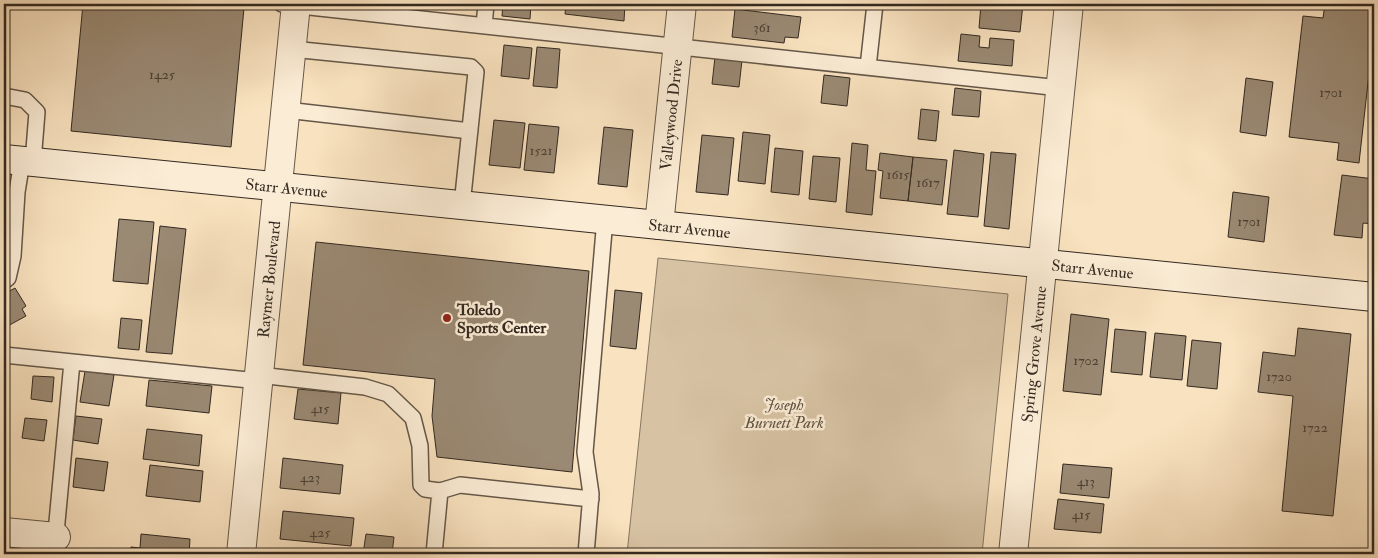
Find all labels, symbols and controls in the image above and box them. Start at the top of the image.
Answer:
house number: 361 [753,19,771,36]
street label: Valleywood Drive [656,58,687,171]
house number: 1425 [149,66,176,83]
house number: 1701 [1319,84,1343,101]
house number: 1521 [529,142,553,159]
house number: 1615 [886,166,910,183]
street label: Starr Avenue [244,174,329,203]
house number: 1617 [916,174,940,191]
house number: 1701 [1237,213,1261,230]
street label: Starr Avenue [647,215,732,243]
street label: Raymer Boulevard [254,220,285,339]
street label: Starr Avenue [1050,256,1135,284]
street label: Spring Grove Avenue [1017,285,1051,423]
place label: Toledo Sports Center [456,300,547,339]
marker: Toledo Sports Center [441,312,453,324]
house number: 1702 [1073,352,1099,369]
house number: 1720 [1266,368,1292,385]
park label: Joseph Burnett Park [743,395,824,433]
house number: 415 [311,400,330,417]
house number: 1722 [1302,419,1328,436]
house number: 423 [300,469,320,486]
house number: 413 [1077,473,1095,490]
house number: 415 [1072,506,1091,523]
house number: 425 [310,524,331,541]

